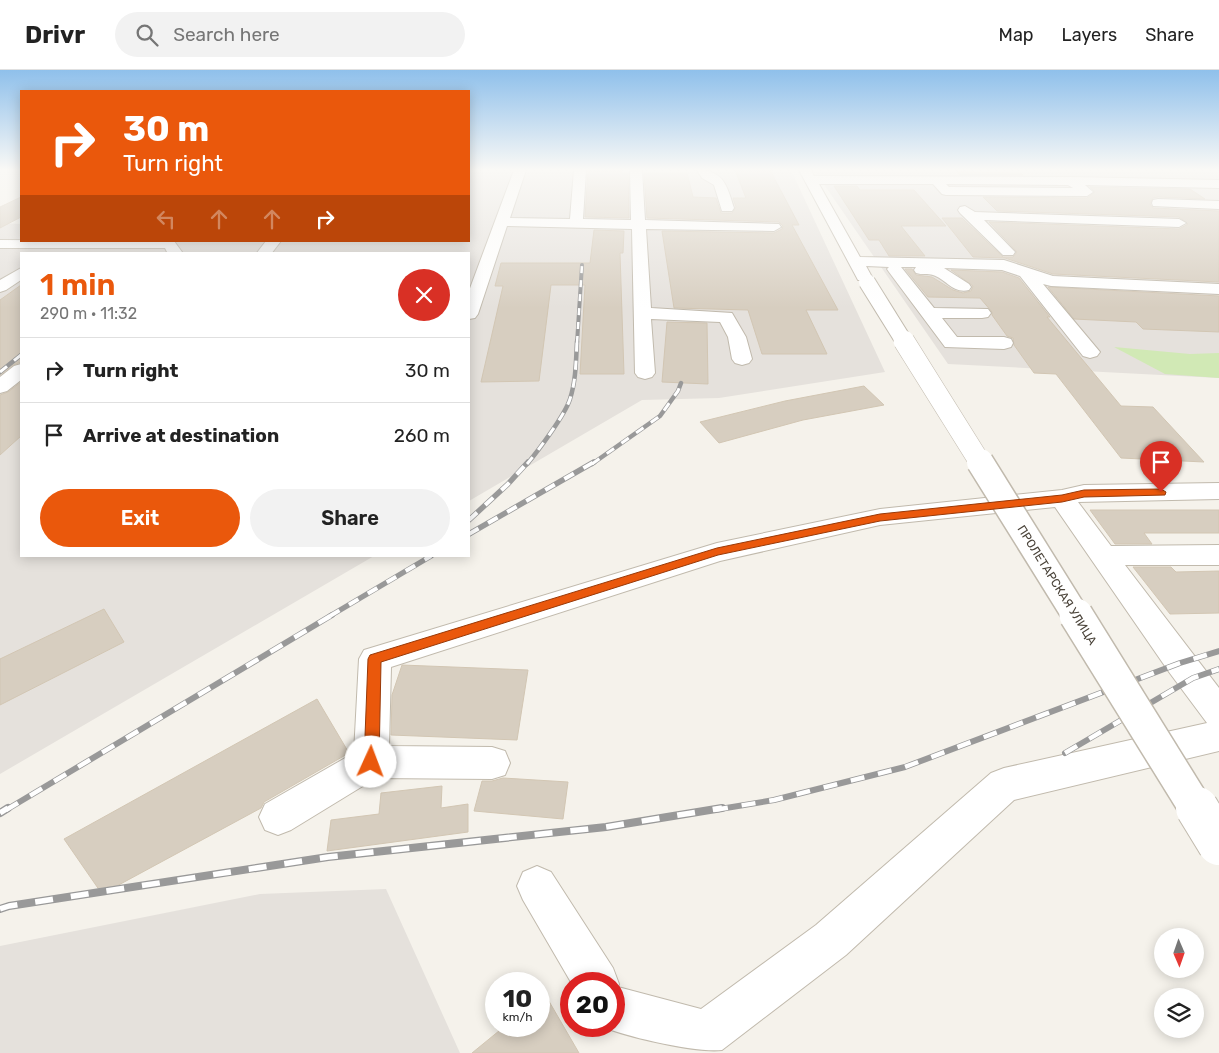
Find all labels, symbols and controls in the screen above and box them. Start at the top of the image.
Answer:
search box [115,12,465,57]
text: Drivr [25,21,85,49]
icon: search [133,21,161,49]
text: Search here [173,23,280,46]
text: Map [999,24,1034,46]
text: Layers [1062,24,1117,46]
text: Share [1145,24,1194,46]
text: 30 m [123,108,209,150]
icon: right [40,110,105,175]
text: Turn right [123,150,223,177]
icon: left [152,205,180,233]
icon: ahead [205,205,233,233]
icon: ahead [258,205,286,233]
icon: right [311,205,339,233]
text: 1 min [40,267,115,303]
button: close [398,269,450,321]
text: 290 m · 11:32 [40,304,137,323]
icon: right [40,356,68,384]
text: Turn right [83,359,178,382]
text: 30 m [405,359,450,382]
icon: arrive [40,421,68,449]
text: Arrive at destination [83,424,279,447]
text: 260 m [394,424,450,447]
pin [1140,441,1182,492]
icon: arrive [1147,448,1175,476]
button: Exit [40,489,240,547]
button: Share [250,489,450,547]
street label: ПРОЛЕТАРСКАЯ УЛИЦА [1014,523,1100,647]
position arrow [344,735,396,787]
north arrow [1154,928,1204,978]
map controls [1154,928,1204,1038]
speed limit sign: 20 [560,972,625,1037]
text: 10 [503,984,532,1013]
button: layers [1154,988,1204,1038]
text: km/h [503,1010,532,1024]

